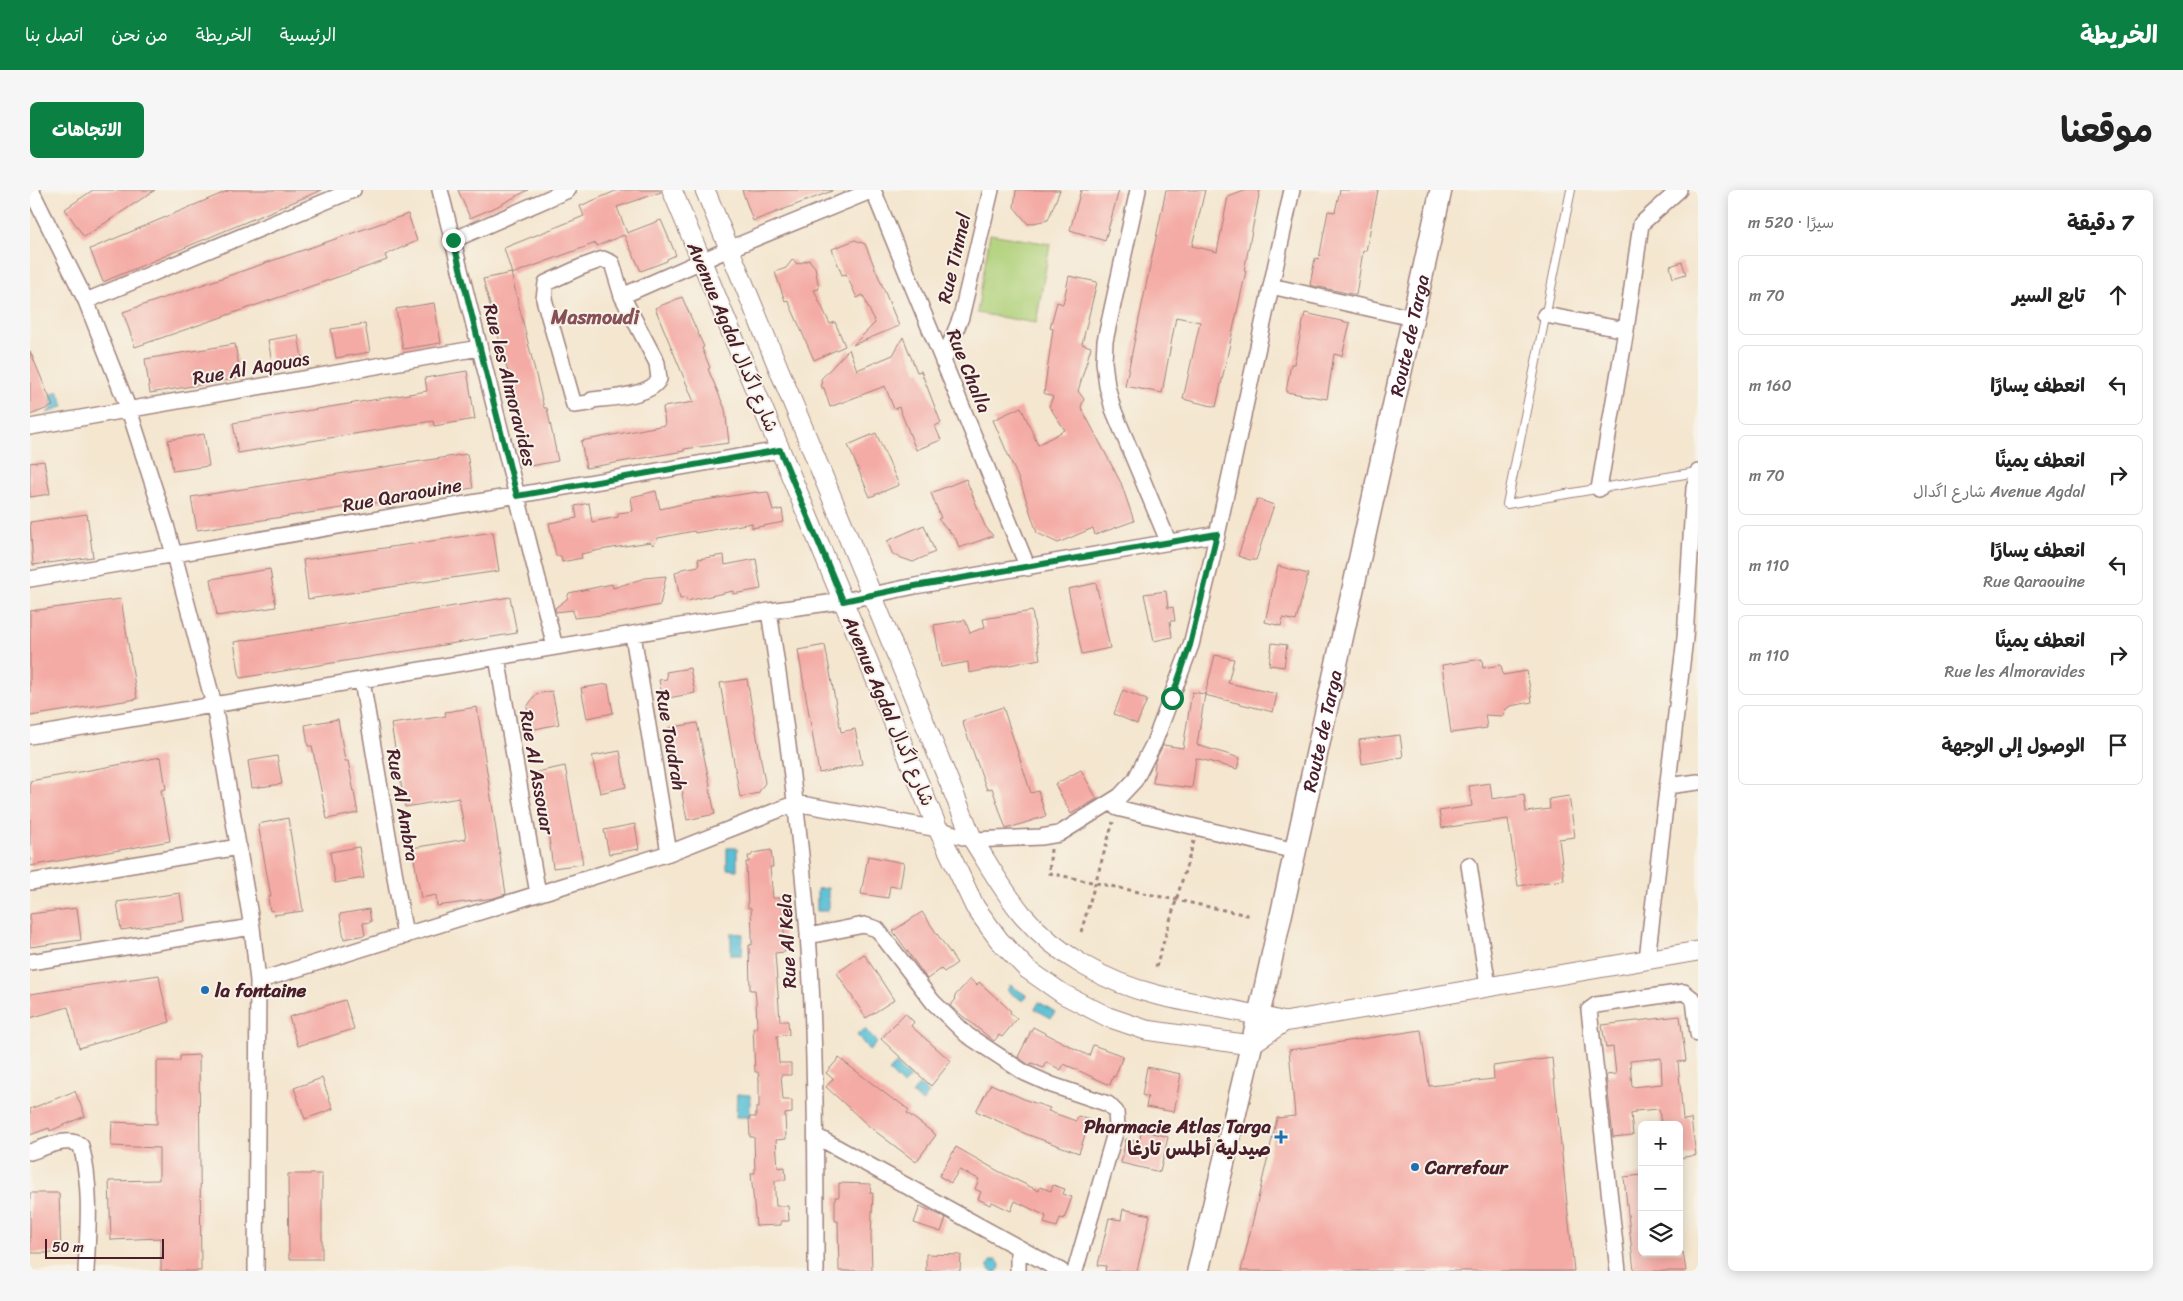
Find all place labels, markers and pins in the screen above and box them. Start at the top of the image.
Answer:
place label: la fontaine [214,974,306,1007]
marker: la fontaine [199,984,211,996]
place label: Pharmacie Atlas Targa صيدلية أطلس تارغا [1084,1110,1271,1165]
marker: Pharmacie Atlas Targa صيدلية أطلس تارغا [1275,1131,1287,1143]
place label: Carrefour [1424,1151,1510,1184]
marker: Carrefour [1409,1161,1421,1173]

